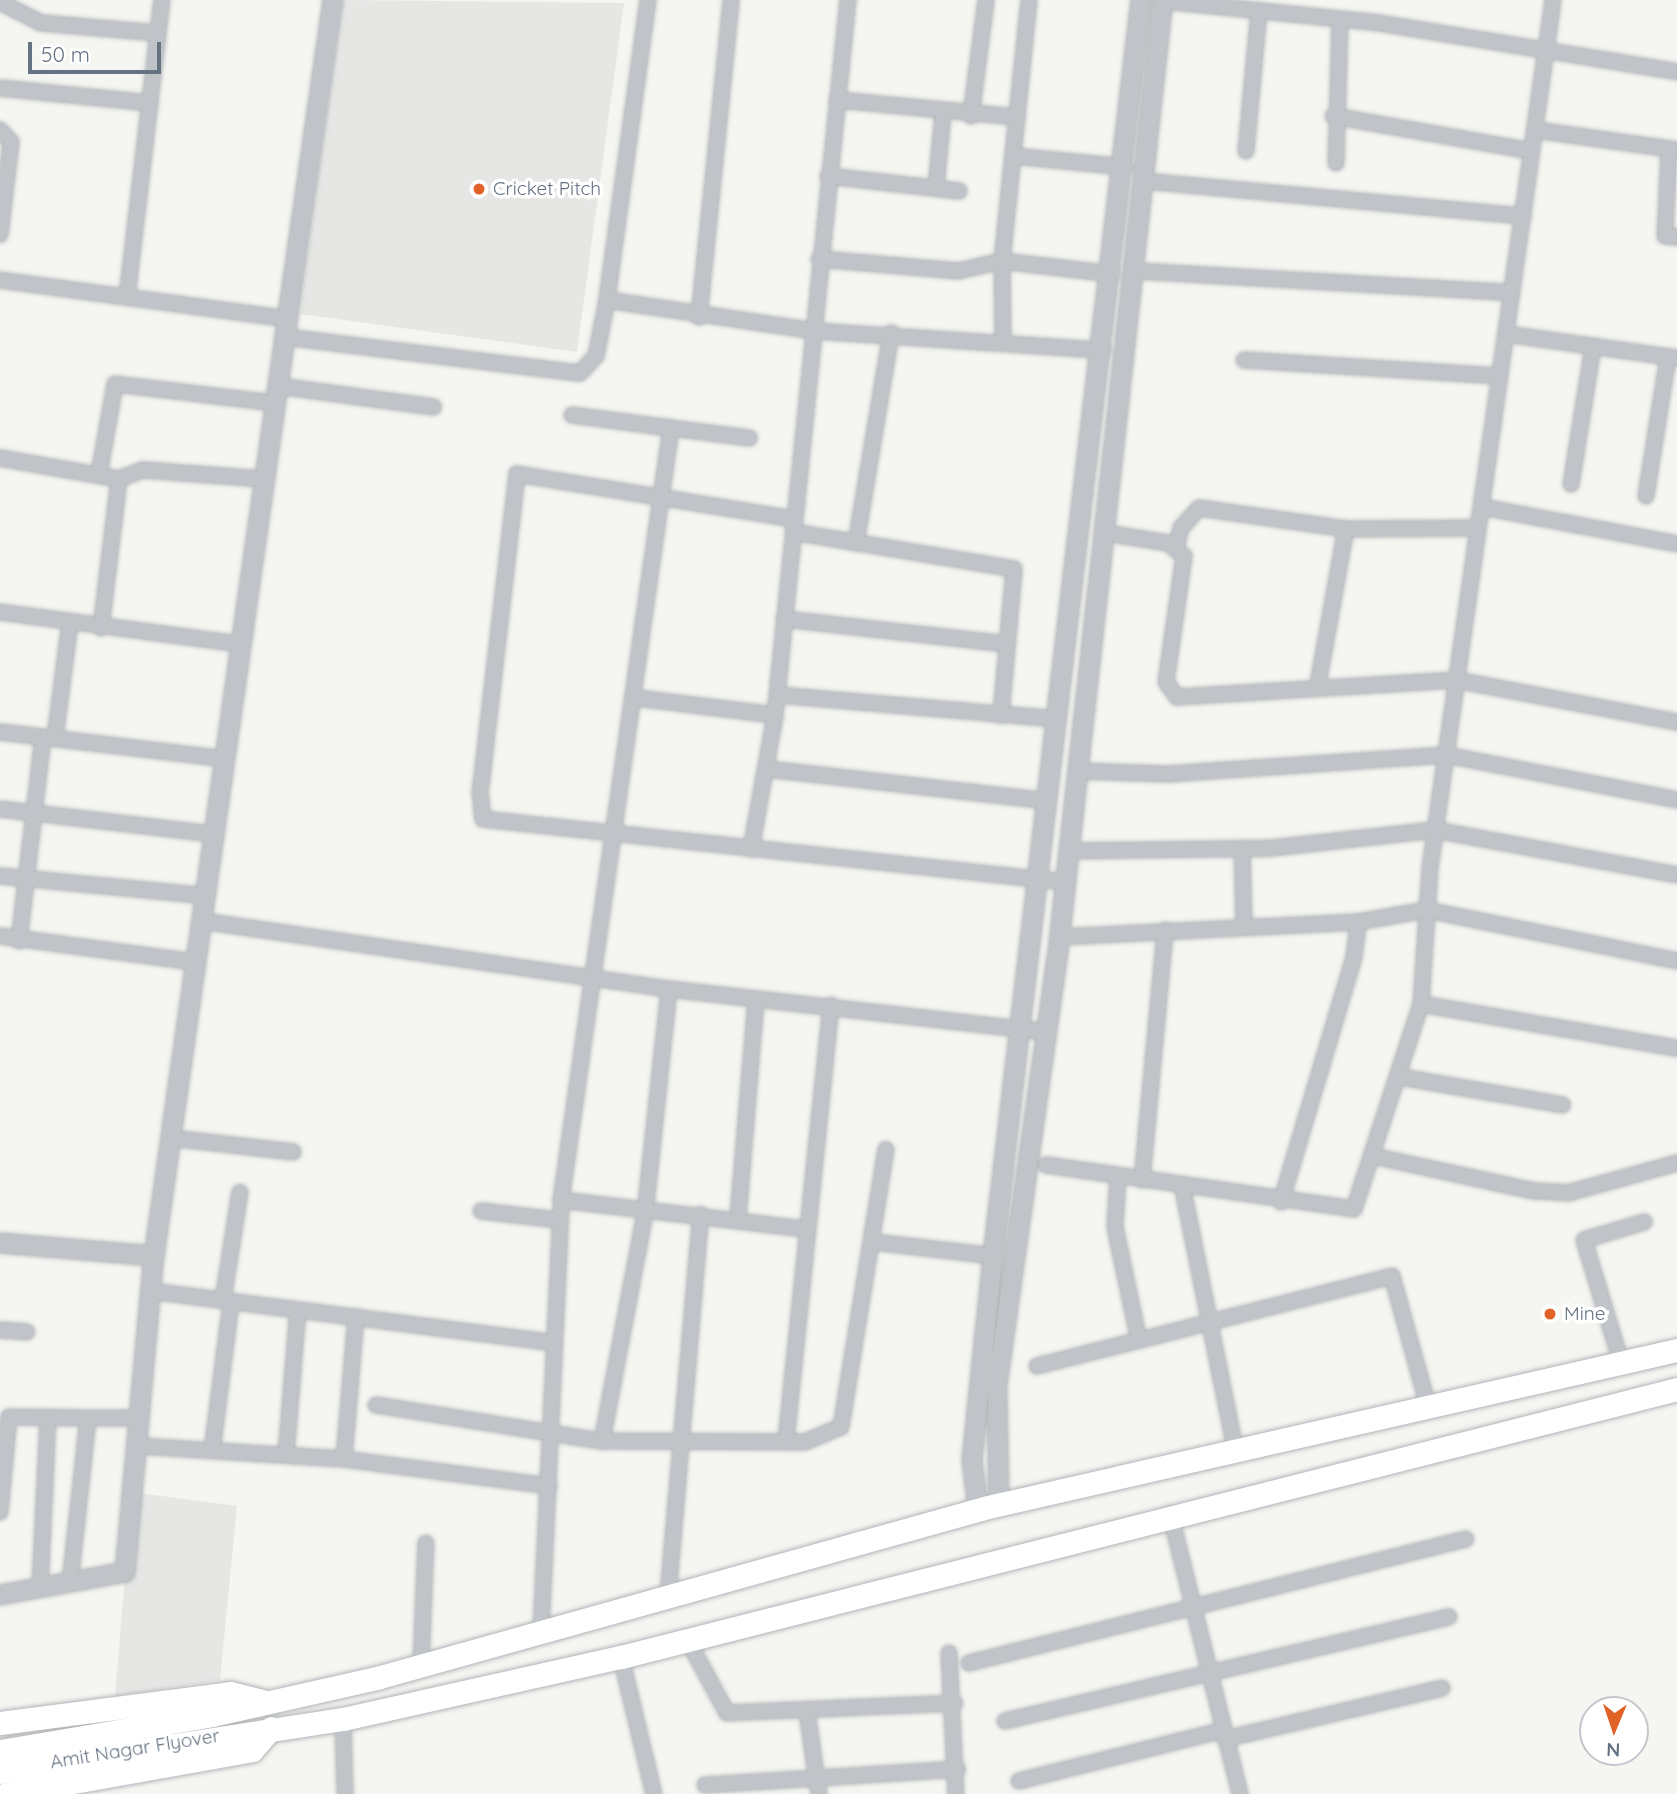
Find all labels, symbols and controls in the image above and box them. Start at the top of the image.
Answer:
scale bar [32,28,164,72]
text: 50 m [41,41,90,67]
place label: Cricket Pitch [493,178,601,200]
marker: Cricket Pitch [471,181,487,197]
place label: Mine [1564,1303,1605,1325]
marker: Mine [1542,1306,1558,1322]
north arrow [1579,1696,1649,1766]
street label: Amit Nagar Flyover [49,1724,221,1774]
text: N [1606,1738,1621,1762]

